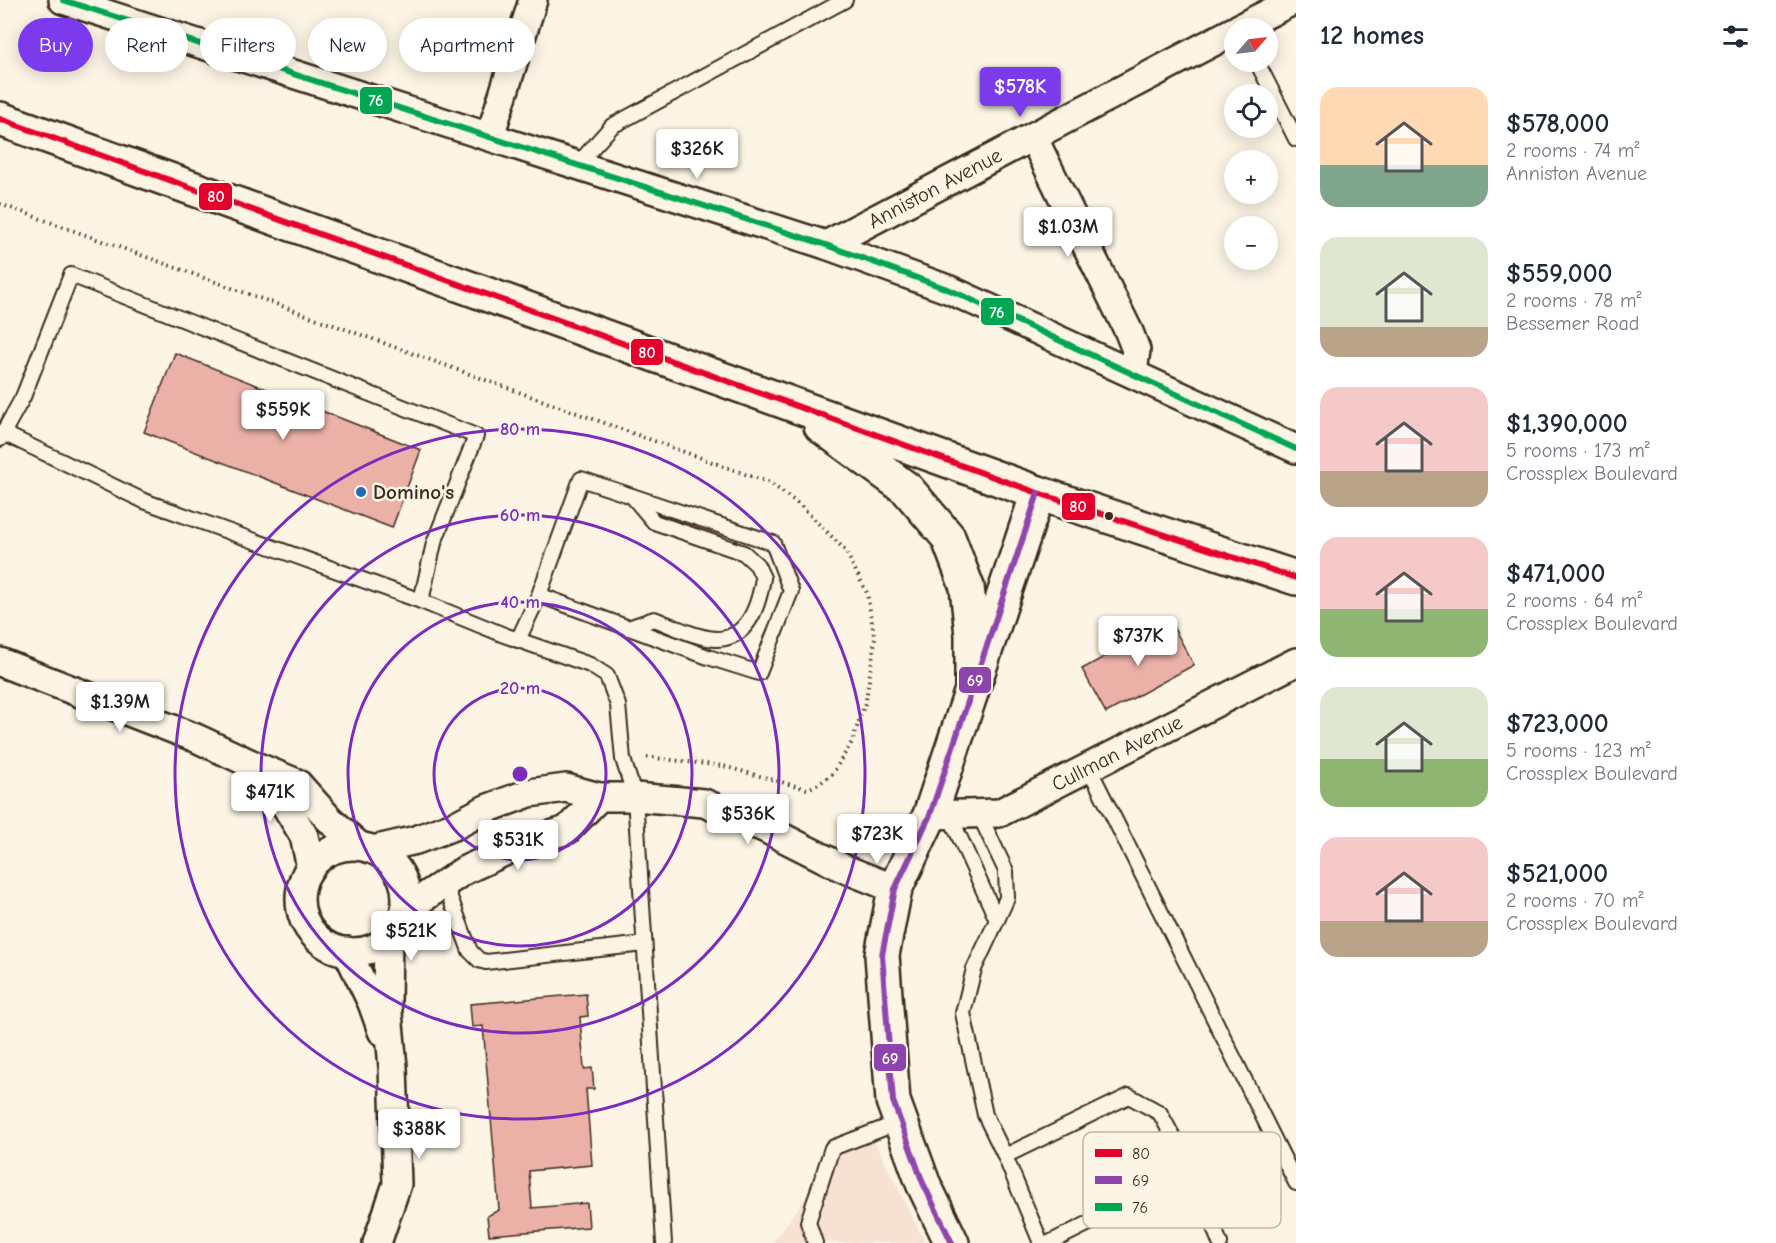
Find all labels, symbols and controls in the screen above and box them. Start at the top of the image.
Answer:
chip: Buy [18,18,93,72]
chip: Rent [105,18,188,72]
chip: Filters [200,18,296,72]
chip: New [308,18,387,72]
chip: Apartment [399,18,535,72]
north arrow [1224,18,1278,72]
map controls [1224,18,1278,270]
icon: filters [1719,20,1752,53]
text: 12 homes [1320,21,1424,51]
pin: $578K [978,67,1062,118]
text: $578K [994,75,1046,98]
button: locate [1224,84,1278,138]
line badge: 76 [359,86,393,115]
text: 76 [369,92,383,110]
text: $578,000 [1506,109,1609,139]
icon: home [1368,111,1440,183]
pin: $326K [655,129,739,180]
text: $326K [670,137,724,160]
text: 2 rooms · 74 m² [1506,139,1639,162]
street label: Anniston Avenue [864,143,1006,233]
button: + [1224,150,1278,204]
text: Anniston Avenue [1506,162,1647,185]
line badge: 80 [198,182,233,211]
text: 80 [207,188,225,206]
pin: $1.03M [1019,207,1117,258]
text: $1.03M [1038,215,1098,238]
button: − [1224,216,1278,270]
text: $559,000 [1506,259,1612,289]
icon: home [1368,261,1440,333]
text: 2 rooms · 78 m² [1506,289,1642,312]
line badge: 76 [980,297,1015,326]
text: 76 [990,304,1004,322]
text: Bessemer Road [1506,312,1639,335]
line badge: 80 [630,338,664,366]
text: 80 [638,344,656,362]
pin: $559K [241,390,325,441]
text: $559K [256,398,311,421]
text: $1,390,000 [1506,409,1628,439]
icon: home [1368,411,1440,483]
text: 80 m [500,419,540,440]
text: 5 rooms · 173 m² [1506,439,1650,462]
text: Crossplex Boulevard [1506,462,1678,485]
place label: Domino's [373,480,454,504]
marker: Domino's [354,485,368,499]
line badge: 80 [1061,492,1096,521]
text: 80 [1069,498,1087,516]
text: 60 m [500,505,540,526]
unlabelled marker [1103,510,1115,522]
text: $471,000 [1506,559,1605,589]
icon: home [1368,561,1440,633]
text: 2 rooms · 64 m² [1506,589,1642,612]
text: 40 m [500,592,540,613]
text: Crossplex Boulevard [1506,612,1678,635]
pin: $737K [1096,616,1180,667]
text: $737K [1112,624,1164,647]
line badge: 69 [958,666,992,694]
text: 69 [967,672,983,690]
text: 20 m [500,678,540,699]
pin: $1.39M [71,682,169,733]
text: $1.39M [90,690,150,713]
text: $723,000 [1506,709,1609,739]
street label: Cullman Avenue [1048,710,1186,796]
icon: home [1368,711,1440,783]
text: 5 rooms · 123 m² [1506,739,1651,762]
text: Crossplex Boulevard [1506,762,1678,785]
centre of rings [510,764,530,784]
pin: $471K [228,772,312,823]
text: $471K [245,780,295,803]
pin: $536K [706,794,790,845]
text: $536K [721,802,775,825]
pin: $723K [835,814,919,865]
pin: $531K [476,820,560,871]
text: $723K [851,822,903,845]
text: $531K [492,828,544,851]
text: $521,000 [1506,859,1608,889]
icon: home [1368,861,1440,933]
text: 2 rooms · 70 m² [1506,889,1643,912]
pin: $521K [369,911,453,962]
text: Crossplex Boulevard [1506,912,1678,935]
text: $521K [385,919,437,942]
line badge: 69 [873,1043,907,1072]
text: 69 [882,1050,898,1068]
pin: $388K [377,1109,461,1160]
text: $388K [392,1117,446,1140]
legend [1083,1132,1281,1228]
text: 80 [1132,1145,1150,1163]
text: 69 [1132,1172,1149,1190]
text: 76 [1132,1199,1148,1217]

